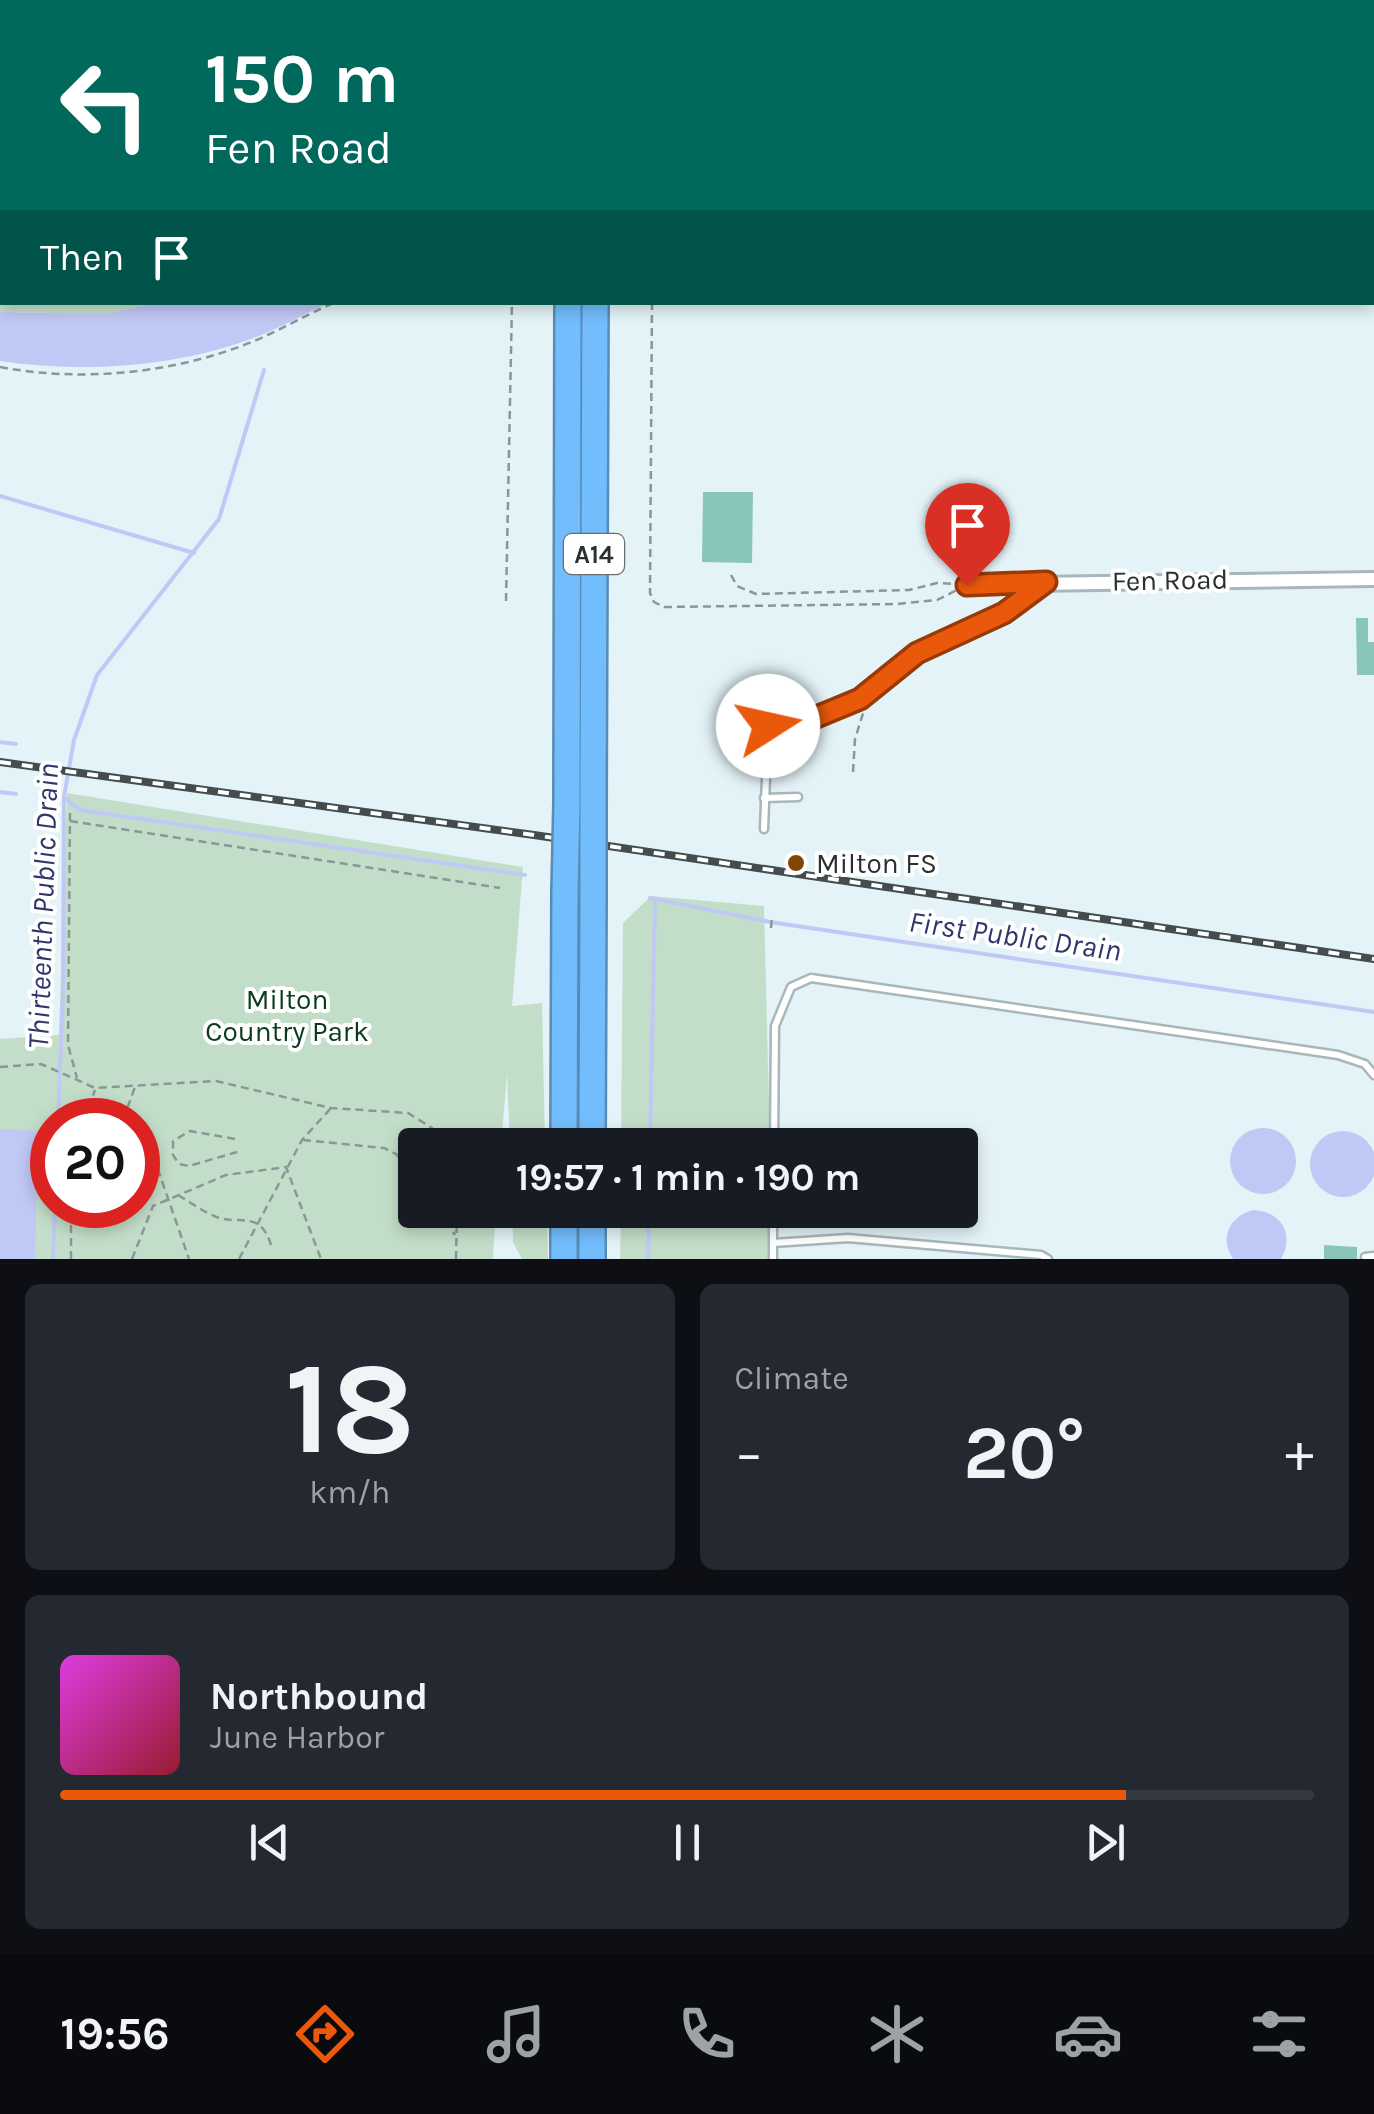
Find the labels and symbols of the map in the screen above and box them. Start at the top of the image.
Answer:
pin [925,483,1010,586]
road number: A14 [564,534,624,574]
street label: Fen Road [1112,562,1228,598]
position arrow [716,674,820,778]
water label: Thirteenth Public Drain [20,762,66,1050]
place label: Milton FS [816,847,937,880]
marker: Milton FS [785,852,807,874]
water label: First Public Drain [907,903,1123,969]
park label: Milton Country Park [205,983,369,1048]
speed limit sign: 20 [30,1098,160,1228]

